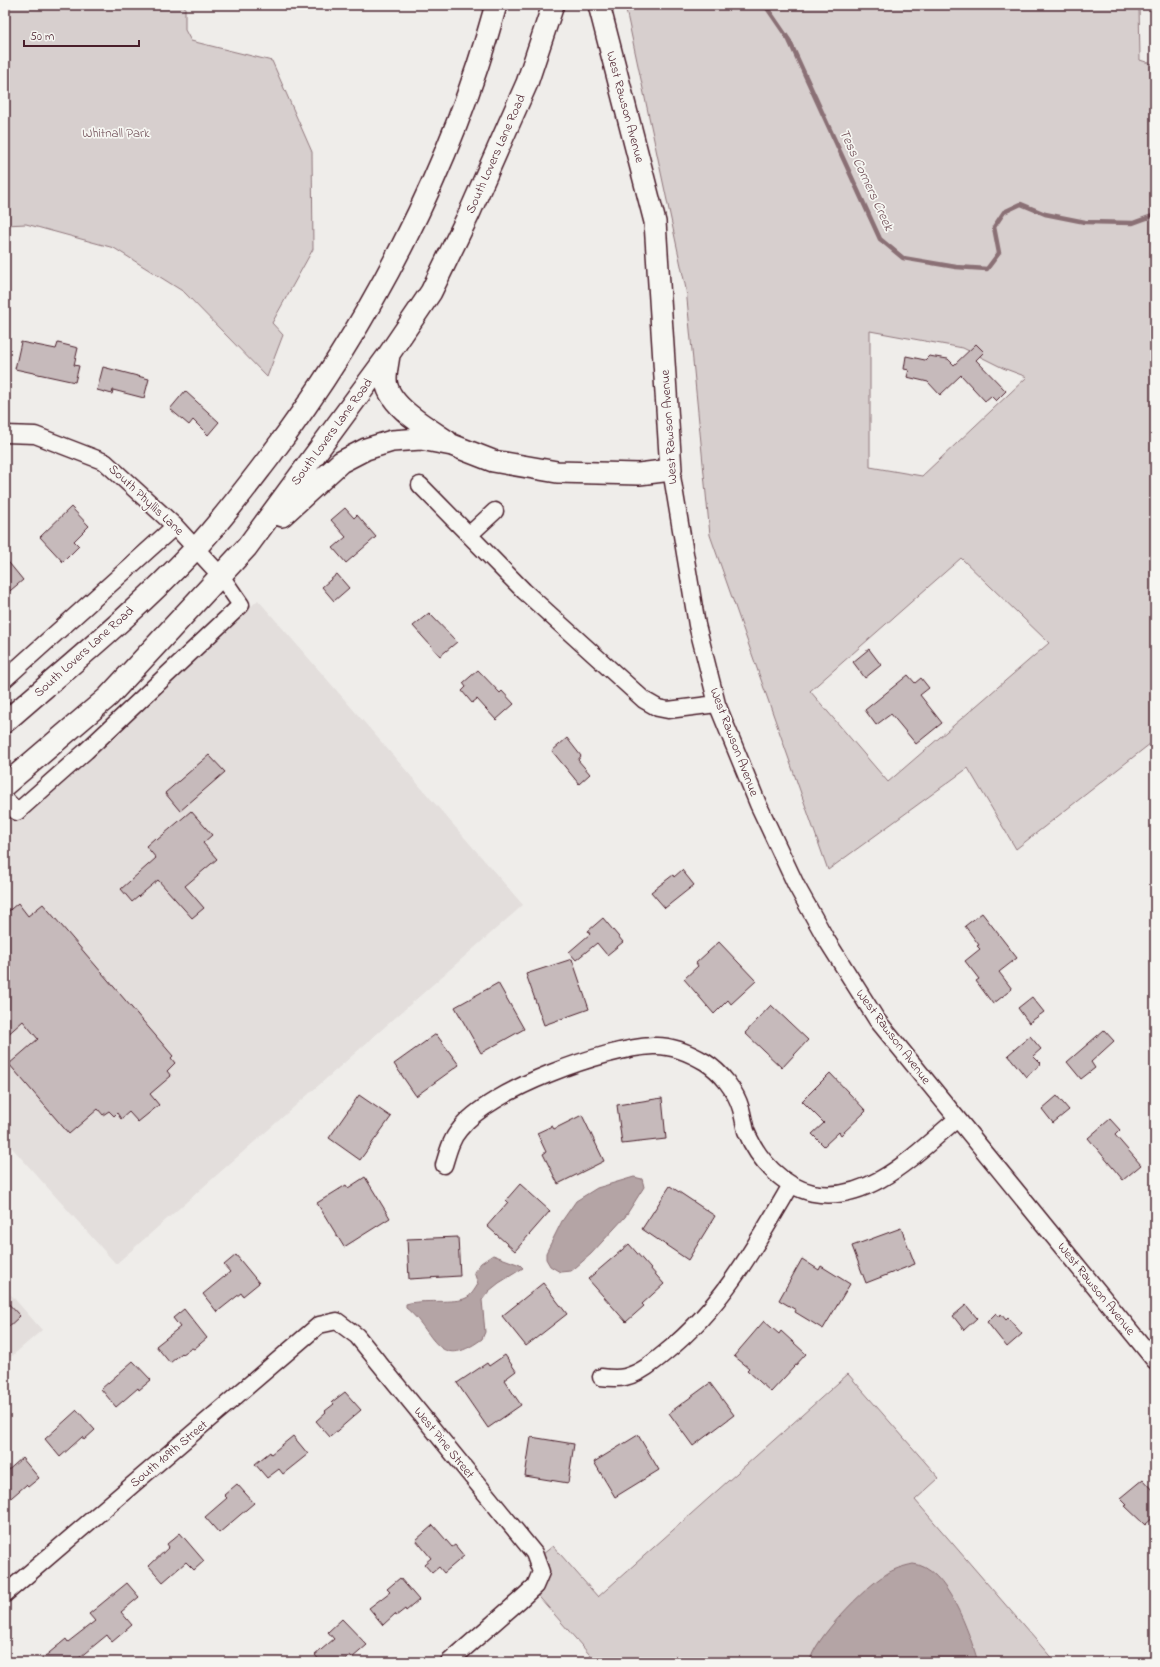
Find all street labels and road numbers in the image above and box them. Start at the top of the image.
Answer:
street label: West Rawson Avenue [601,49,649,165]
street label: South Lovers Lane Road [461,91,531,217]
street label: West Rawson Avenue [656,369,682,485]
street label: South Lovers Lane Road [287,374,378,490]
street label: South Phyllis Lane [103,460,188,541]
street label: South Lovers Lane Road [30,601,139,702]
street label: West Rawson Avenue [705,685,763,799]
street label: West Rawson Avenue [851,985,935,1089]
street label: West Rawson Avenue [1053,1238,1140,1340]
street label: West Pine Street [409,1403,479,1483]
street label: South 109th Street [126,1415,213,1492]

